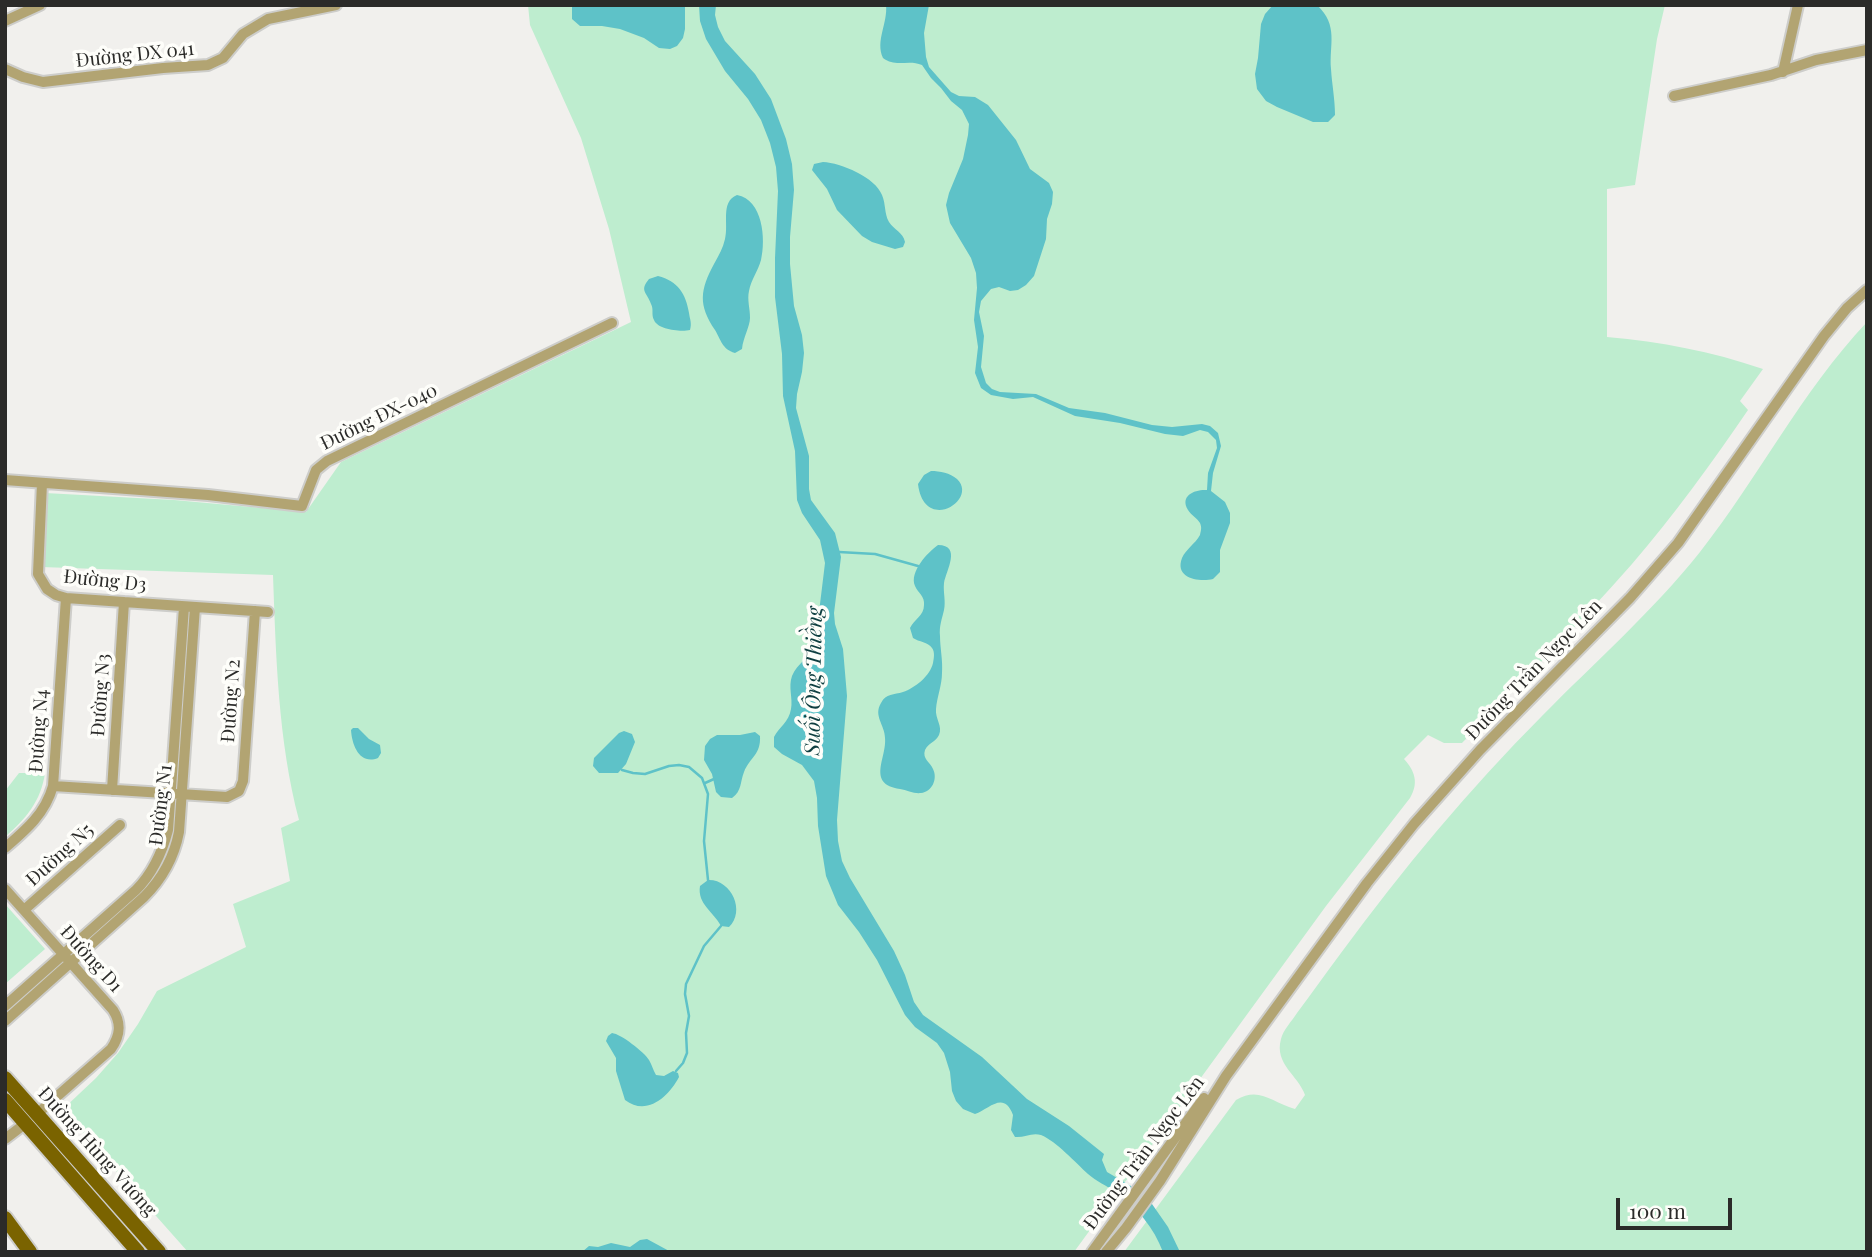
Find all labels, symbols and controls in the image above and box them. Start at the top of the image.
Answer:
street label: Đường DX 041 [75,37,195,73]
street label: Đường ĐX-040 [317,379,441,455]
street label: Đường D3 [62,565,148,597]
street label: Đường Trần Ngọc Lên [1461,595,1607,745]
water label: Suối Ông Thiềng [800,606,828,756]
street label: Đường N3 [87,653,115,737]
street label: Đường N2 [217,658,245,744]
street label: Đường N4 [25,688,53,774]
street label: Đường N1 [145,763,177,847]
street label: Đường N5 [22,819,98,891]
street label: Đường D1 [55,921,127,997]
street label: Đường Trần Ngọc Lên [1079,1072,1209,1234]
street label: Đường Hùng Vương [33,1083,161,1221]
scale bar [1620,1184,1736,1228]
text: 100 m [1629,1196,1686,1224]

